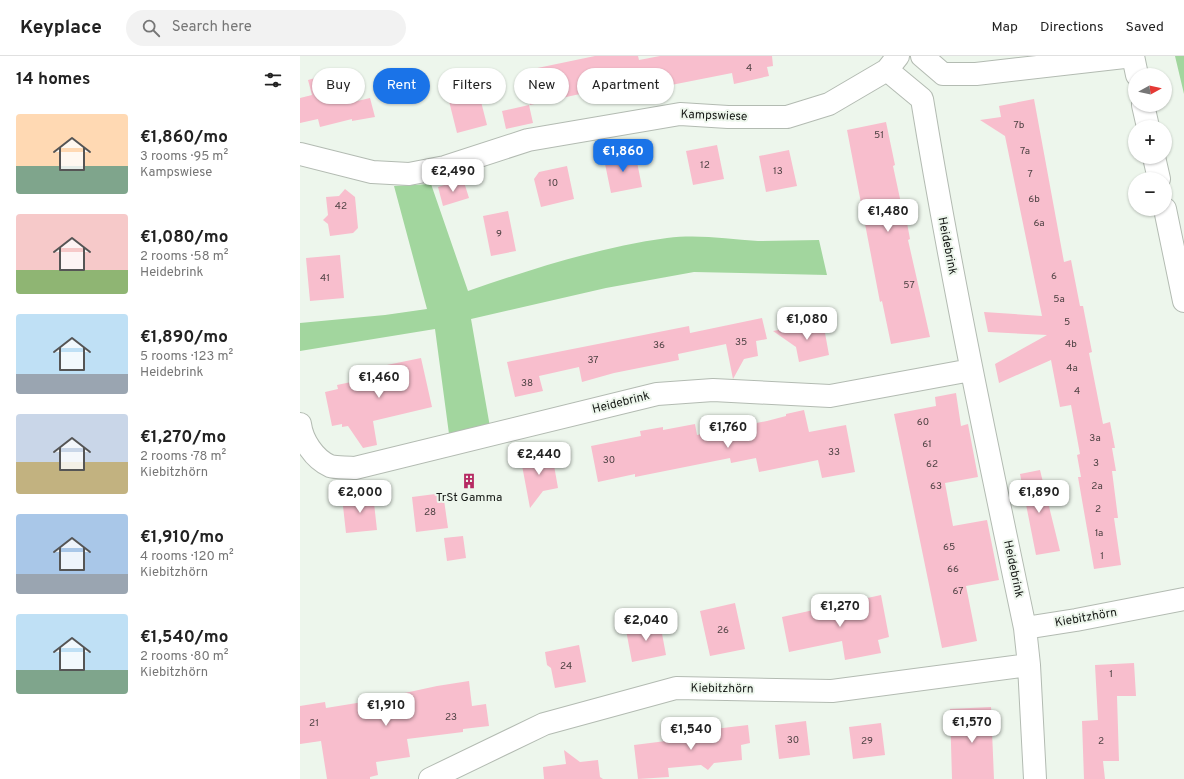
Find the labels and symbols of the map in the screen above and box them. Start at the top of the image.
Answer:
house number: 4 [746,62,752,75]
north arrow [1128,68,1172,112]
street label: Kampswiese [680,107,748,125]
house number: 7b [1014,119,1025,132]
house number: 51 [874,129,884,142]
pin: €1,860 [590,139,656,173]
house number: 7a [1020,145,1030,158]
pin: €2,490 [420,159,486,193]
house number: 12 [700,159,710,172]
house number: 13 [773,165,783,178]
house number: 7 [1027,168,1033,181]
house number: 10 [548,177,558,190]
house number: 6b [1028,193,1040,206]
pin: €1,480 [855,199,921,233]
house number: 42 [335,200,347,213]
street label: Heidebrink [934,216,960,276]
house number: 6a [1033,217,1045,230]
house number: 9 [496,228,502,241]
house number: 6 [1051,270,1057,283]
house number: 41 [320,272,330,285]
house number: 57 [903,279,915,292]
house number: 5a [1053,293,1065,306]
pin: €1,080 [774,307,840,341]
house number: 5 [1064,316,1070,329]
house number: 35 [735,336,747,349]
house number: 4b [1065,338,1077,351]
house number: 36 [653,339,665,352]
house number: 37 [587,354,599,367]
house number: 4a [1066,362,1078,375]
pin: €1,460 [346,365,412,399]
house number: 38 [521,377,533,390]
house number: 4 [1074,385,1080,398]
street label: Heidebrink [591,388,651,418]
pin: €1,760 [695,415,761,449]
house number: 60 [917,416,929,429]
house number: 3a [1089,432,1101,445]
house number: 61 [922,438,932,451]
pin: €2,440 [506,442,572,476]
house number: 33 [828,446,840,459]
house number: 30 [603,454,615,467]
house number: 3 [1093,457,1099,470]
house number: 62 [926,458,938,471]
building icon: TrSt Gamma [460,472,478,490]
pin: €2,000 [327,480,393,514]
house number: 63 [930,480,942,493]
pin: €1,890 [1006,480,1072,514]
house number: 2a [1091,480,1103,493]
place label: TrSt Gamma [436,490,502,506]
house number: 2 [1095,503,1101,516]
house number: 28 [424,506,436,519]
house number: 1a [1095,527,1103,540]
street label: Heidebrink [999,539,1027,599]
house number: 65 [943,541,955,554]
house number: 1 [1100,550,1104,563]
house number: 66 [947,563,959,576]
house number: 67 [953,585,964,598]
pin: €1,270 [807,594,873,628]
street label: Kiebitzhörn [1054,605,1118,631]
pin: €2,040 [613,608,679,642]
house number: 26 [717,624,729,637]
house number: 24 [560,660,572,673]
house number: 1 [1109,668,1113,681]
street label: Kiebitzhörn [690,680,754,698]
pin: €1,910 [353,693,419,727]
pin: €1,570 [939,710,1005,744]
house number: 23 [445,711,457,724]
house number: 21 [309,717,319,730]
pin: €1,540 [658,717,724,751]
house number: 30 [787,734,799,747]
house number: 29 [861,735,873,748]
house number: 2 [1098,735,1104,748]

